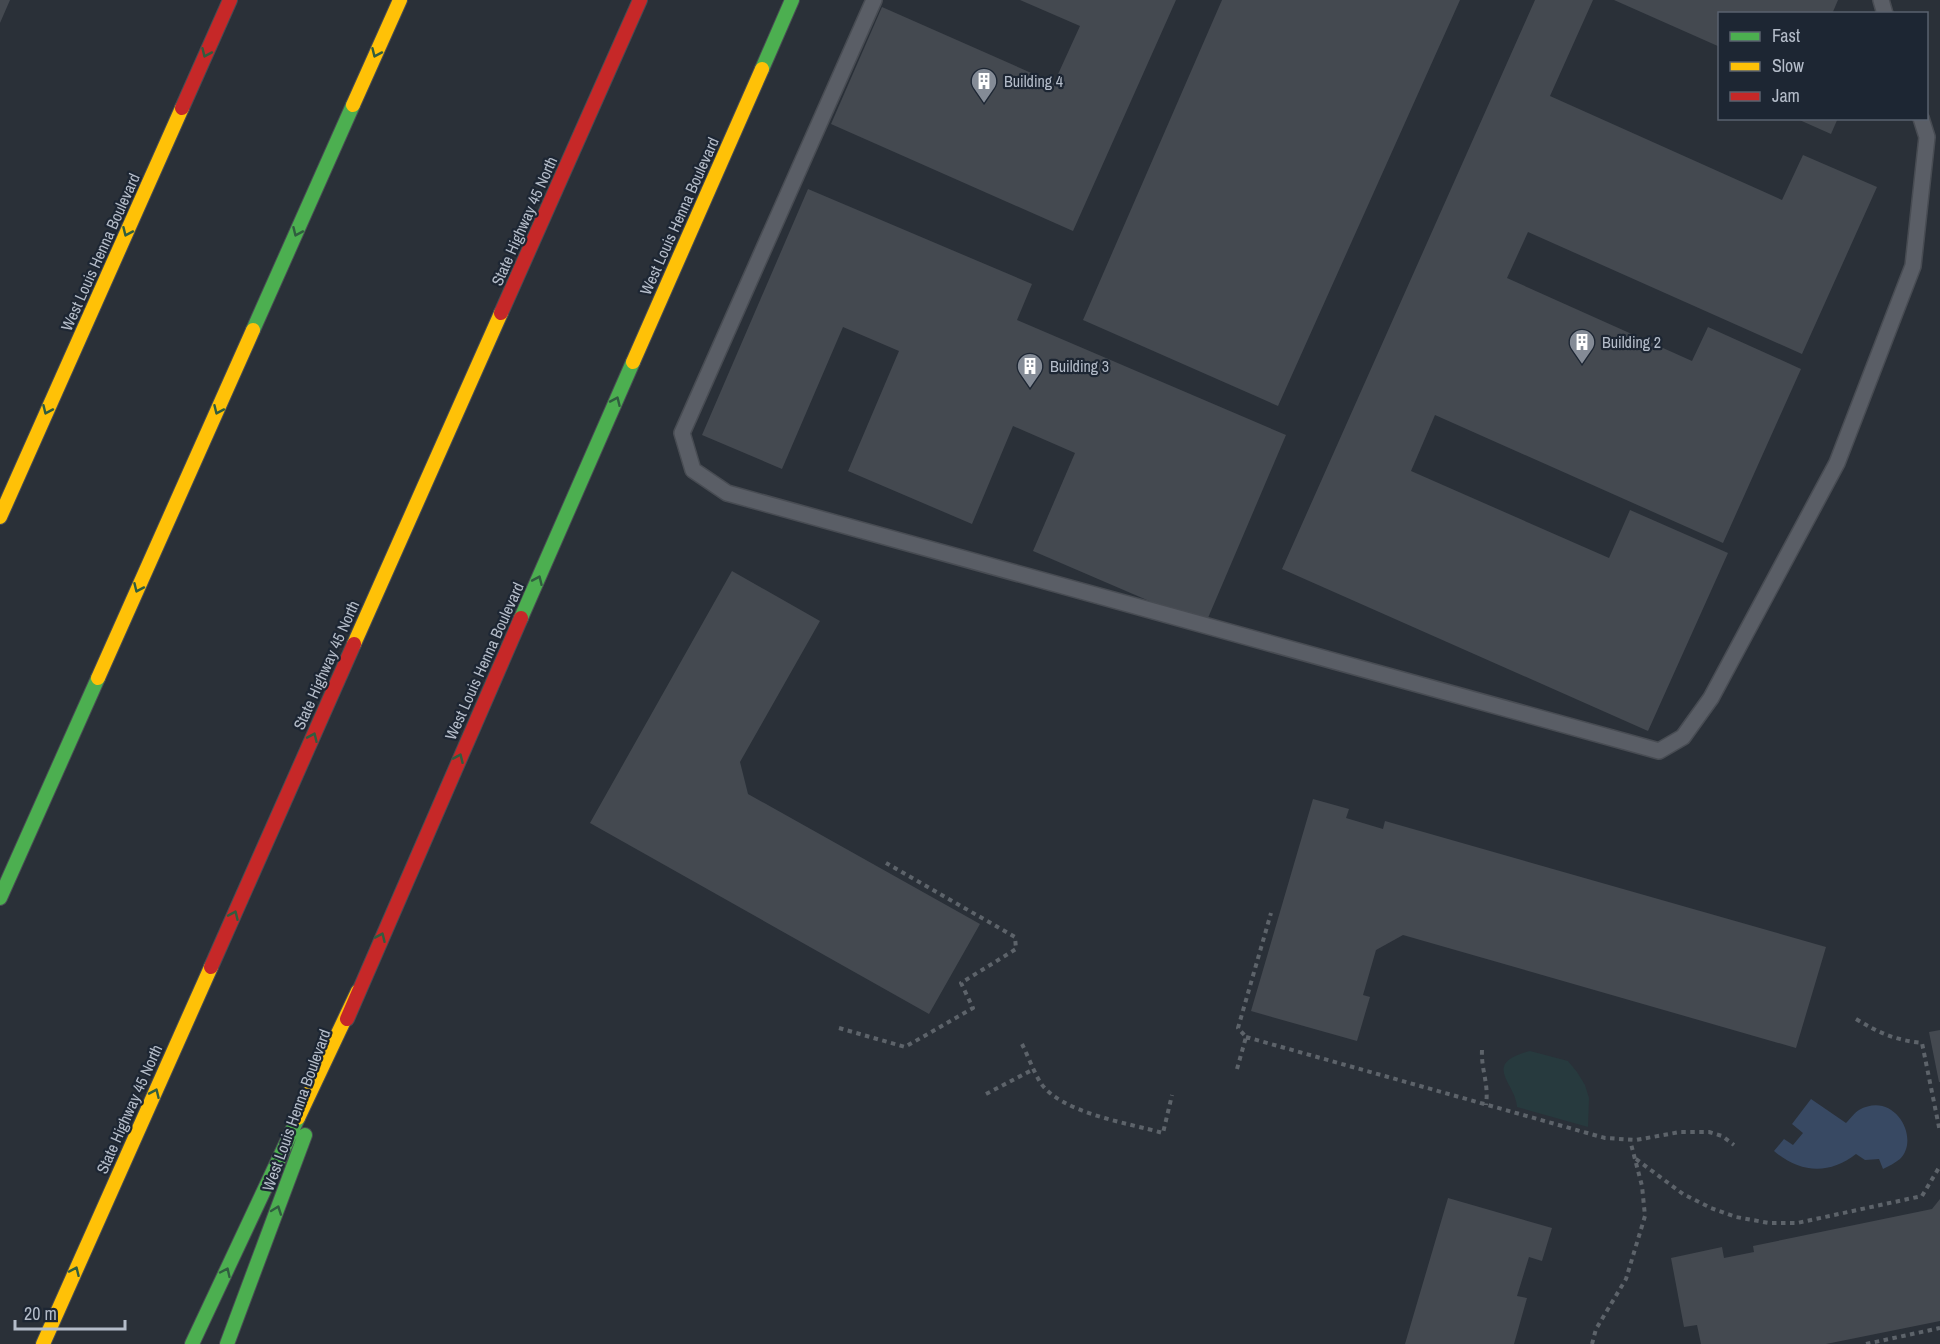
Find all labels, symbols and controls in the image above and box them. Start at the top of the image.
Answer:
legend [1718,12,1928,120]
text: Fast [1772,23,1800,48]
one-way arrow [201,47,213,58]
one-way arrow [372,47,384,58]
text: Slow [1772,53,1804,78]
building icon: Building 4 [969,66,999,104]
place label: Building 4 [1004,70,1063,92]
text: Jam [1772,83,1800,108]
street label: West Louis Henna Boulevard [634,134,724,298]
street label: State Highway 45 North [486,153,562,289]
street label: West Louis Henna Boulevard [55,170,145,334]
one-way arrow [122,225,134,236]
one-way arrow [292,225,304,236]
building icon: Building 2 [1567,327,1597,365]
place label: Building 2 [1602,331,1661,353]
building icon: Building 3 [1015,351,1045,389]
place label: Building 3 [1050,355,1109,377]
one-way arrow [609,397,621,408]
one-way arrow [43,403,55,414]
one-way arrow [213,403,225,414]
one-way arrow [530,575,542,586]
street label: West Louis Henna Boulevard [439,579,529,743]
one-way arrow [134,581,146,592]
street label: State Highway 45 North [288,597,364,733]
one-way arrow [306,732,318,743]
one-way arrow [452,754,464,765]
one-way arrow [226,910,238,921]
one-way arrow [374,932,386,943]
street label: West Louis Henna Boulevard [257,1026,335,1194]
street label: State Highway 45 North [91,1041,167,1177]
one-way arrow [147,1089,159,1100]
one-way arrow [269,1205,282,1216]
one-way arrow [68,1267,80,1278]
one-way arrow [218,1267,230,1278]
scale bar [15,1293,124,1331]
text: 20 m [24,1301,57,1326]

